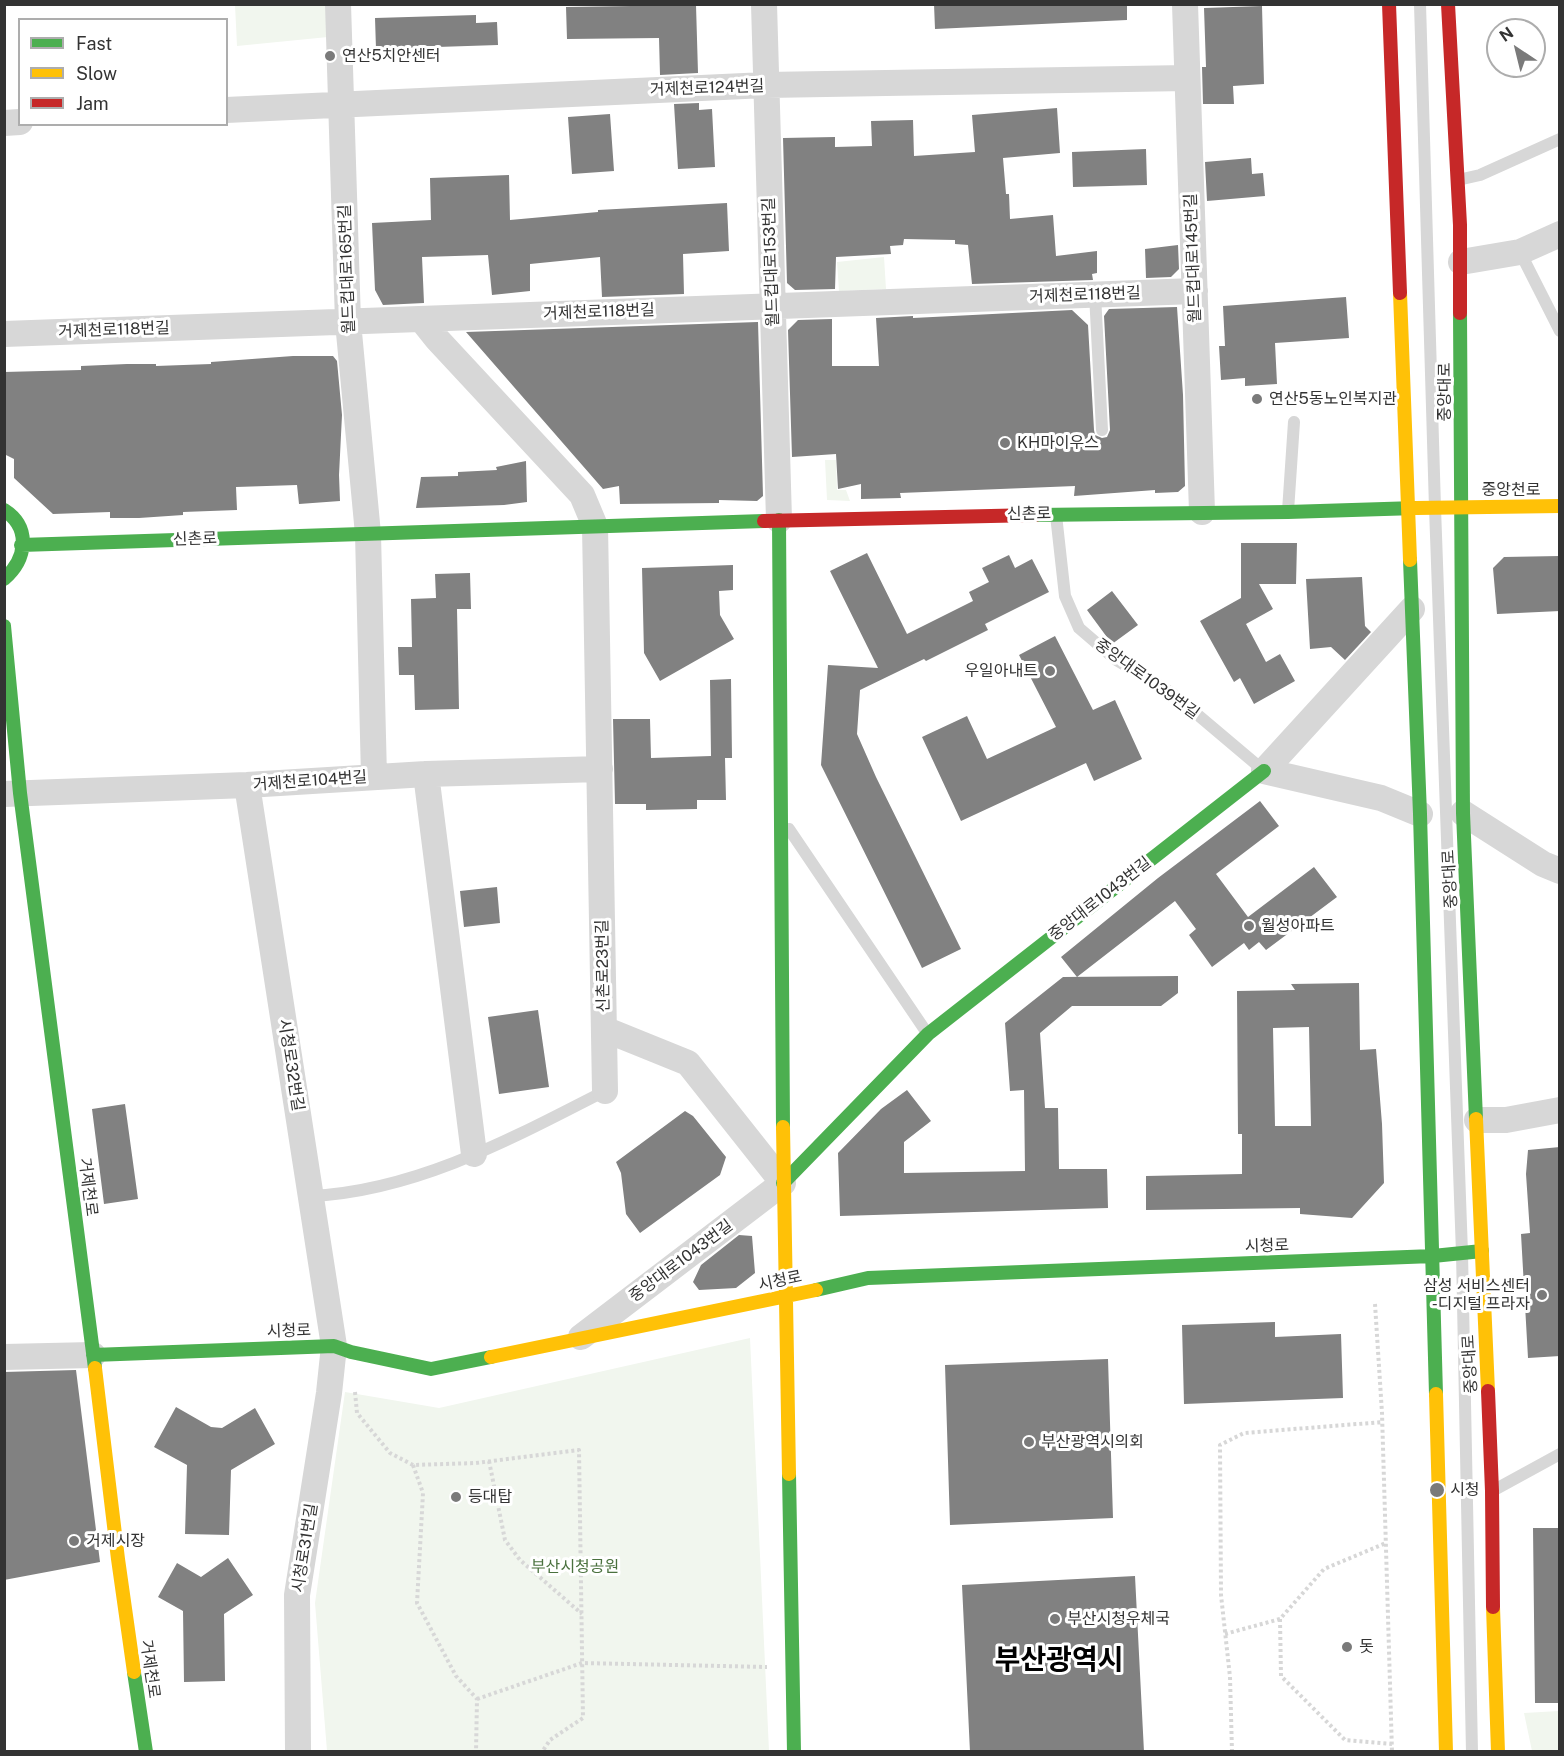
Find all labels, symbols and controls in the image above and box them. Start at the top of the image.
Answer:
legend [18,18,228,126]
north arrow [1486,18,1546,78]
text: N [1496,23,1517,46]
text: Fast [76,33,112,54]
place label: 연산5치안센터 [342,46,441,66]
marker: 연산5치안센터 [323,49,337,63]
text: Slow [76,63,117,84]
street label: 거제천로124번길 [649,76,765,100]
text: Jam [76,93,109,114]
street label: 월드컵대로145번길 [1181,193,1205,323]
street label: 월드컵대로153번길 [759,197,783,327]
street label: 월드컵대로165번길 [335,204,359,334]
street label: 거제천로118번길 [1029,283,1141,307]
street label: 거제천로118번길 [543,300,655,324]
street label: 거제천로118번길 [58,318,170,342]
street label: 중앙대로 [1435,363,1455,421]
place label: 연산5동노인복지관 [1269,389,1397,409]
marker: 연산5동노인복지관 [1250,392,1264,406]
place label: KH마이우스 [1017,433,1099,453]
marker: KH마이우스 [998,436,1012,450]
street label: 중앙천로 [1482,480,1540,500]
street label: 신촌로 [1007,504,1051,524]
street label: 신촌로 [173,529,217,549]
street label: 중앙대로1039번길 [1091,635,1203,723]
place label: 우일아내트 [964,661,1038,681]
marker: 우일아내트 [1043,664,1057,678]
street label: 거제천로104번길 [252,767,368,795]
street label: 중앙대로 [1439,849,1461,909]
street label: 중앙대로1043번길 [1045,853,1155,945]
place label: 월성아파트 [1261,916,1335,936]
street label: 신촌로23번길 [593,919,613,1013]
marker: 월성아파트 [1242,919,1256,933]
street label: 시청로32번길 [274,1017,308,1113]
street label: 거제천로 [75,1157,101,1217]
street label: 중앙대로1043번길 [625,1216,737,1306]
street label: 시청로 [1245,1236,1289,1256]
street label: 시청로 [756,1267,804,1295]
place label: 삼성 서비스센터 -디지털 프라자 [1423,1276,1530,1314]
marker: 삼성 서비스센터 -디지털 프라자 [1535,1288,1549,1302]
street label: 시청로 [267,1321,311,1341]
street label: 중앙대로 [1459,1334,1481,1394]
place label: 부산광역시의회 [1041,1432,1144,1452]
marker: 부산광역시의회 [1022,1435,1036,1449]
place label: 시청 [1450,1480,1479,1500]
marker: 시청 [1428,1481,1446,1499]
place label: 등대탑 [468,1487,512,1507]
marker: 등대탑 [449,1490,463,1504]
street label: 시청로31번길 [288,1502,322,1594]
place label: 거제시장 [86,1531,145,1551]
marker: 거제시장 [67,1534,81,1548]
park label: 부산시청공원 [531,1557,619,1577]
place label: 부산시청우체국 [1067,1609,1170,1629]
marker: 부산시청우체국 [1048,1612,1062,1626]
place label: 돗 [1359,1637,1374,1657]
street label: 거제천로 [136,1639,164,1699]
marker: 돗 [1340,1640,1354,1654]
district label: 부산광역시 [995,1643,1123,1677]

